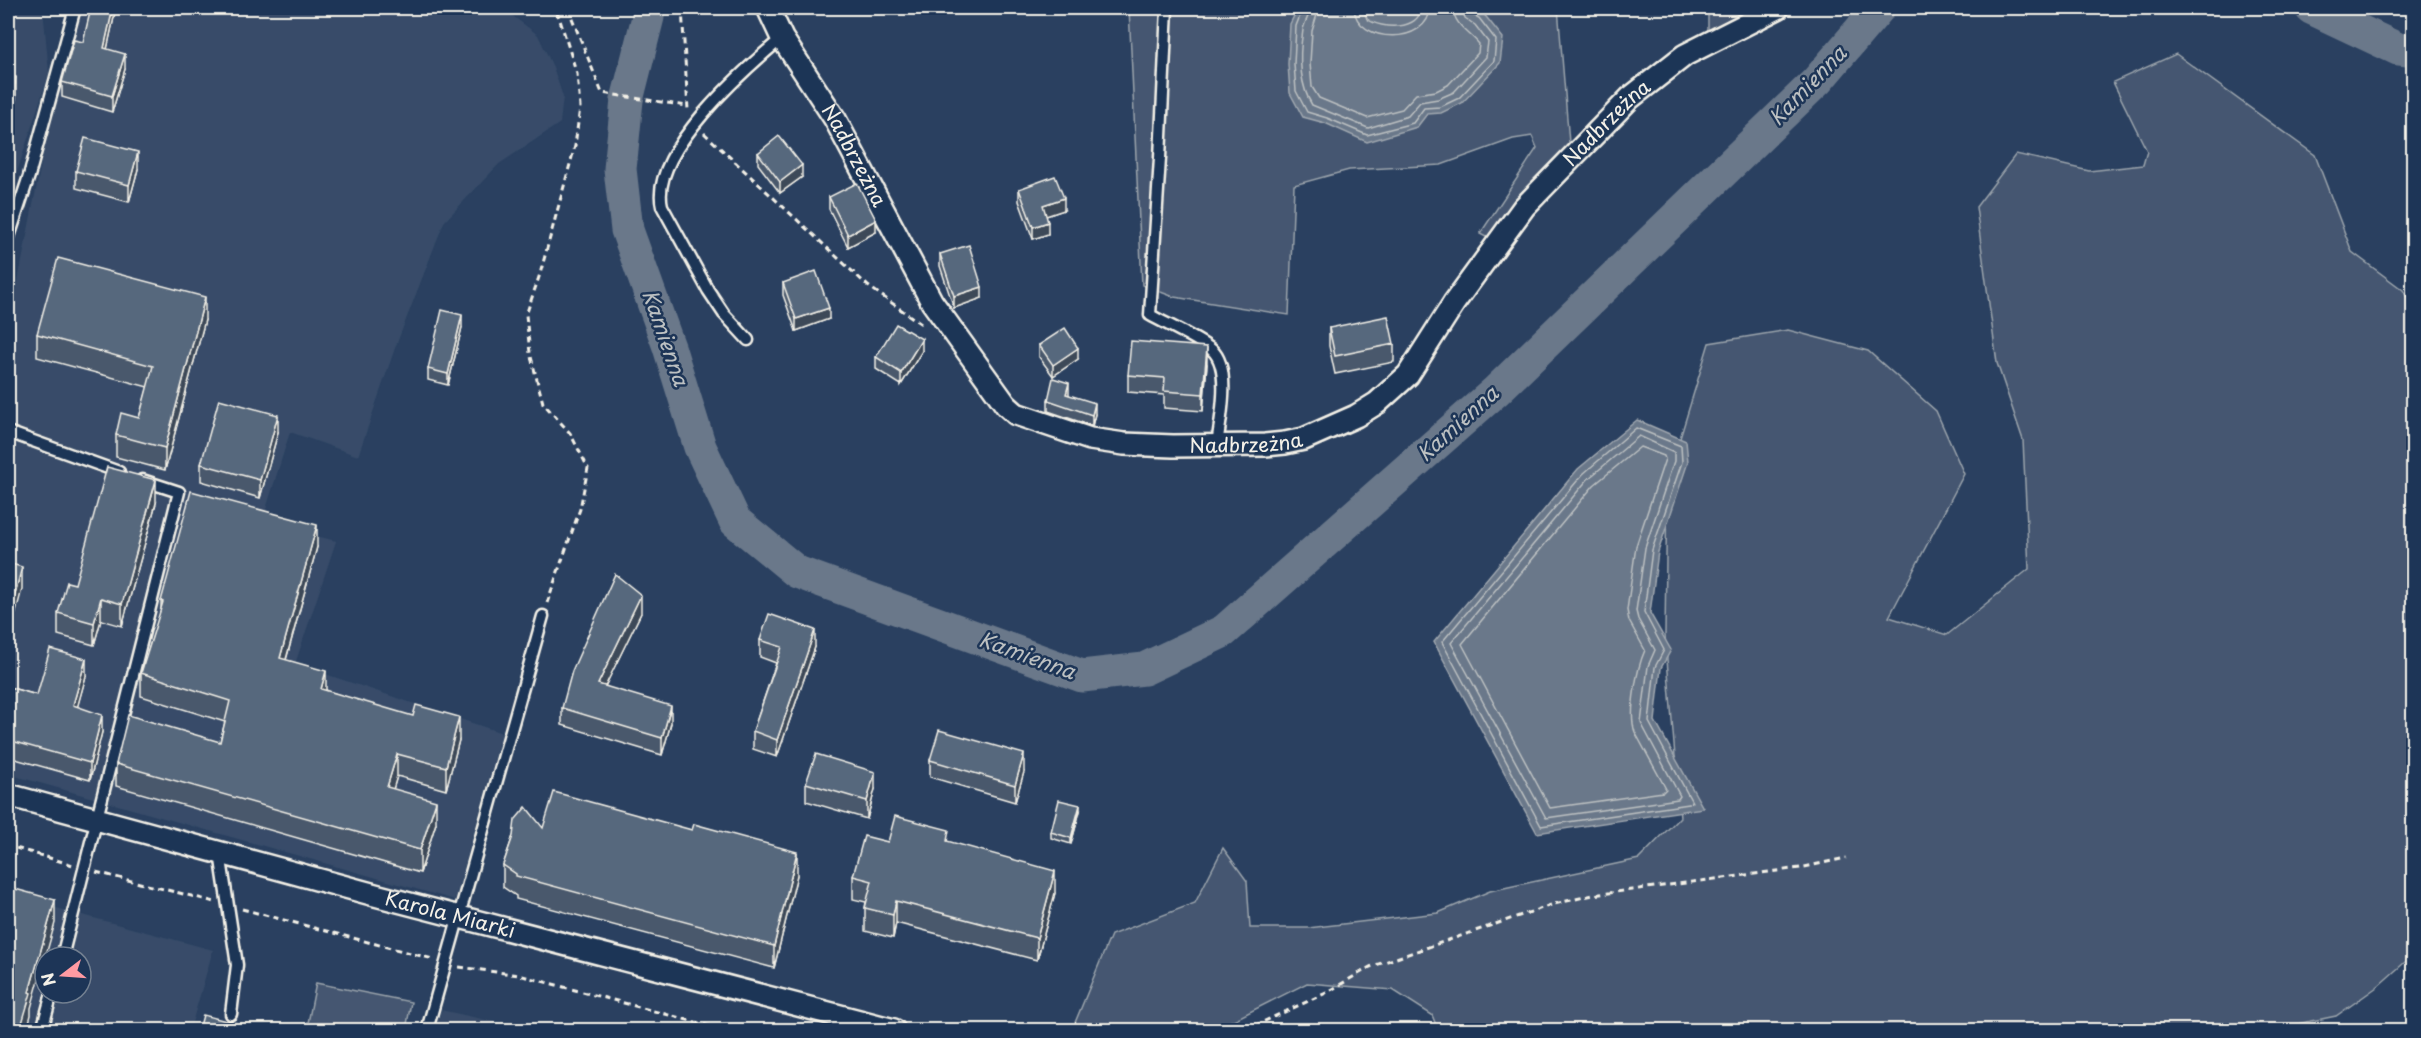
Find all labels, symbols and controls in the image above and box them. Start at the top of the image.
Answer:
water label: Kamienna [1760,37,1854,132]
street label: Nadbrzeżna [1555,71,1657,173]
street label: Nadbrzeżna [815,97,895,212]
water label: Kamienna [635,285,699,391]
water label: Kamienna [1409,376,1505,468]
street label: Nadbrzeżna [1189,424,1306,460]
water label: Kamienna [975,622,1081,687]
street label: Karola Miarki [382,882,519,945]
north arrow [33,945,93,1005]
text: N [34,970,61,989]

